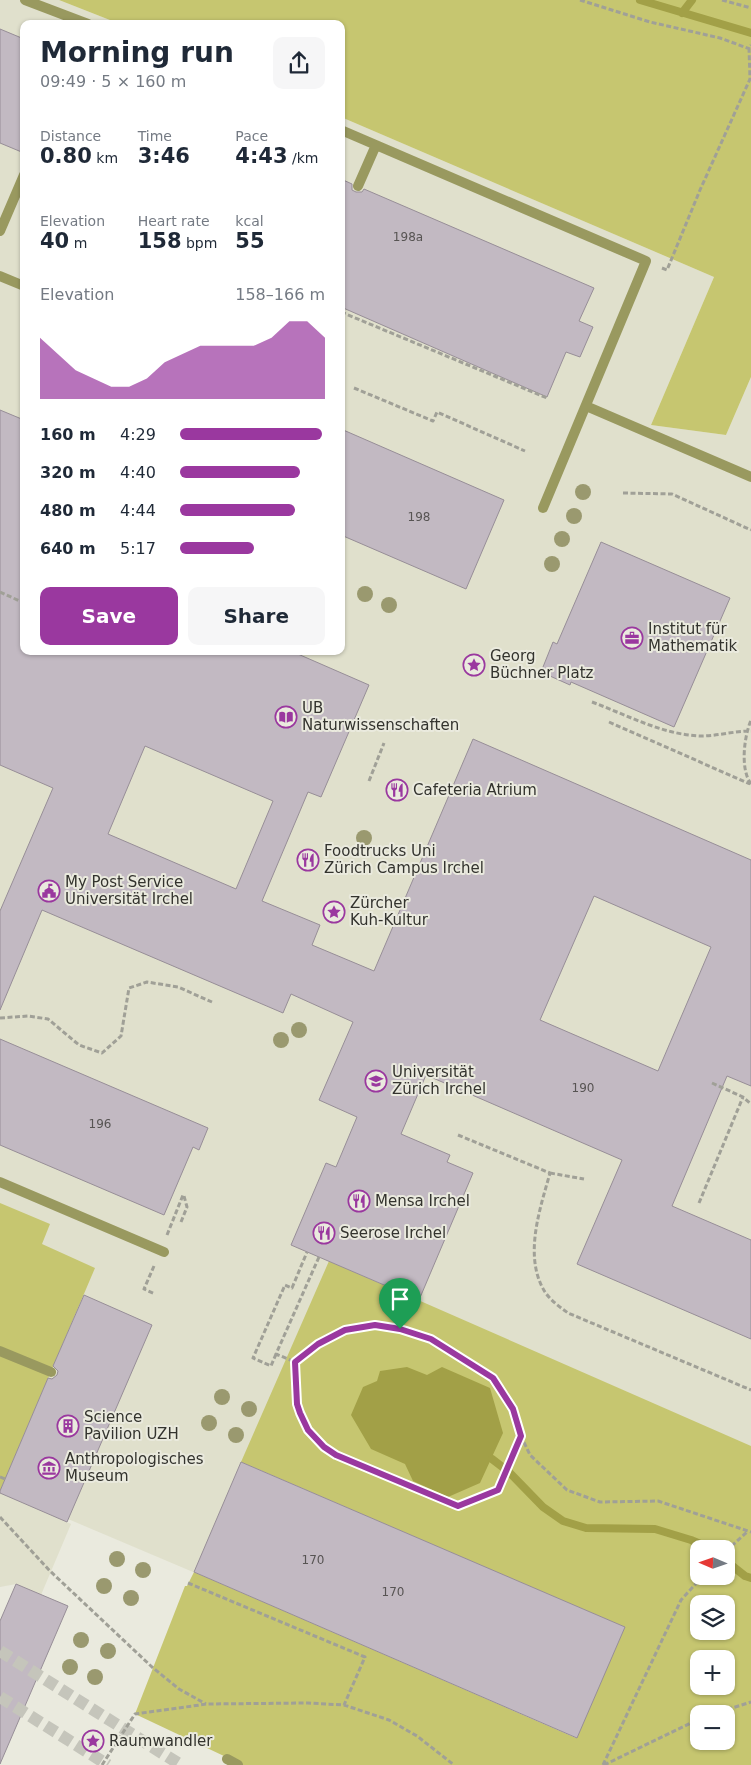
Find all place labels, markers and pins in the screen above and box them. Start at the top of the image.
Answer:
place label: Institut für Mathematik [648,620,738,655]
office icon: Institut für Mathematik [620,626,644,650]
place label: Georg Büchner Platz [490,647,594,682]
place icon: Georg Büchner Platz [462,653,486,677]
place label: UB Naturwissenschaften [302,699,459,734]
library icon: UB Naturwissenschaften [274,705,298,729]
restaurant icon: Cafeteria Atrium [385,778,409,802]
place label: Cafeteria Atrium [413,781,537,799]
place label: Foodtrucks Uni Zürich Campus Irchel [324,842,484,877]
restaurant icon: Foodtrucks Uni Zürich Campus Irchel [296,848,320,872]
place label: My Post Service Universität Irchel [65,873,193,908]
public building icon: My Post Service Universität Irchel [37,879,61,903]
place label: Zürcher Kuh-Kultur [350,894,429,929]
place icon: Zürcher Kuh-Kultur [322,900,346,924]
place label: Universität Zürich Irchel [392,1063,486,1098]
school or university icon: Universität Zürich Irchel [364,1069,388,1093]
restaurant icon: Mensa Irchel [347,1189,371,1213]
place label: Mensa Irchel [375,1192,470,1210]
restaurant icon: Seerose Irchel [312,1221,336,1245]
place label: Seerose Irchel [340,1224,446,1242]
pin [379,1278,421,1329]
place label: Science Pavilion UZH [84,1408,179,1443]
building icon: Science Pavilion UZH [56,1414,80,1438]
place label: Anthropologisches Museum [65,1450,204,1485]
museum icon: Anthropologisches Museum [37,1456,61,1480]
place icon: Raumwandler [81,1729,105,1753]
place label: Raumwandler [109,1732,213,1750]

